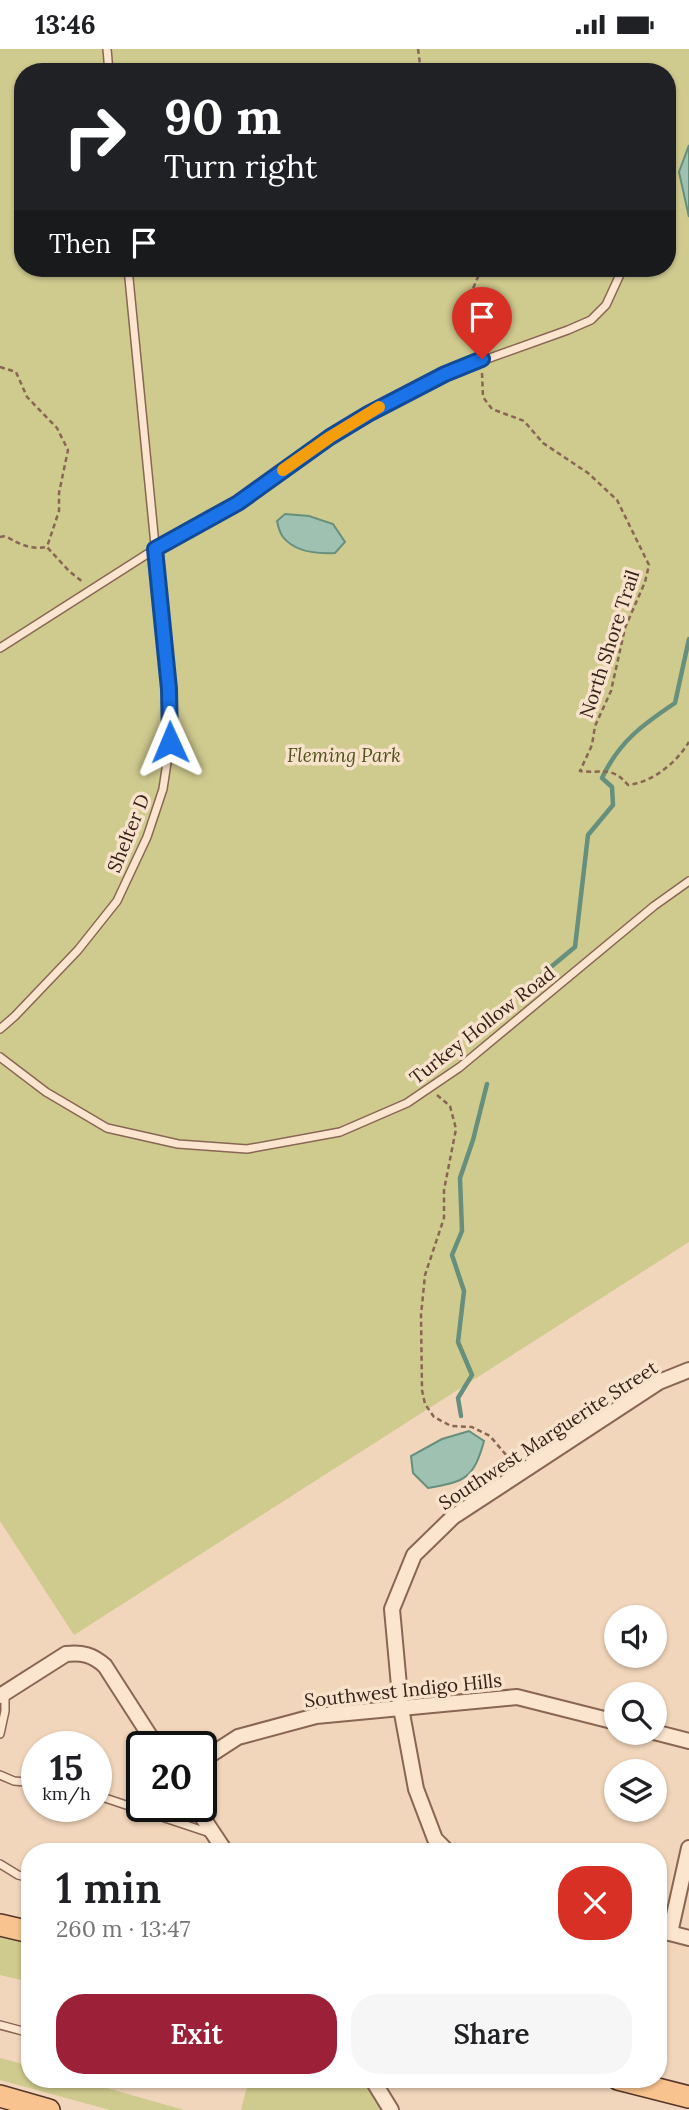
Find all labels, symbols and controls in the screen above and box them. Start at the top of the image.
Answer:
text: 13:46 [35,8,96,41]
text: 90 m [164,85,281,147]
icon: right [49,91,140,182]
text: Turn right [164,146,317,187]
icon: arrive [125,224,163,262]
text: Then [49,227,111,260]
pin [452,287,512,359]
icon: arrive [463,298,501,336]
street label: North Shore Trail [574,567,644,721]
position arrow [133,705,207,779]
park label: Fleming Park [287,743,401,767]
street label: Shelter D [101,790,155,876]
street label: Turkey Hollow Road [405,961,559,1089]
street label: Southwest Marguerite Street [434,1355,663,1515]
map controls [604,1605,667,1822]
button: sound [604,1605,667,1668]
street label: Southwest Indigo Hills [303,1668,503,1712]
button: search [604,1682,667,1745]
speed limit sign: 20 [126,1731,217,1822]
text: 15 [50,1745,83,1790]
button: layers [604,1759,667,1822]
text: km/h [42,1782,91,1805]
text: 1 min [56,1861,161,1915]
button: close [558,1866,632,1940]
text: 260 m · 13:47 [56,1914,190,1943]
button: Exit [56,1994,337,2074]
button: Share [351,1994,632,2074]

